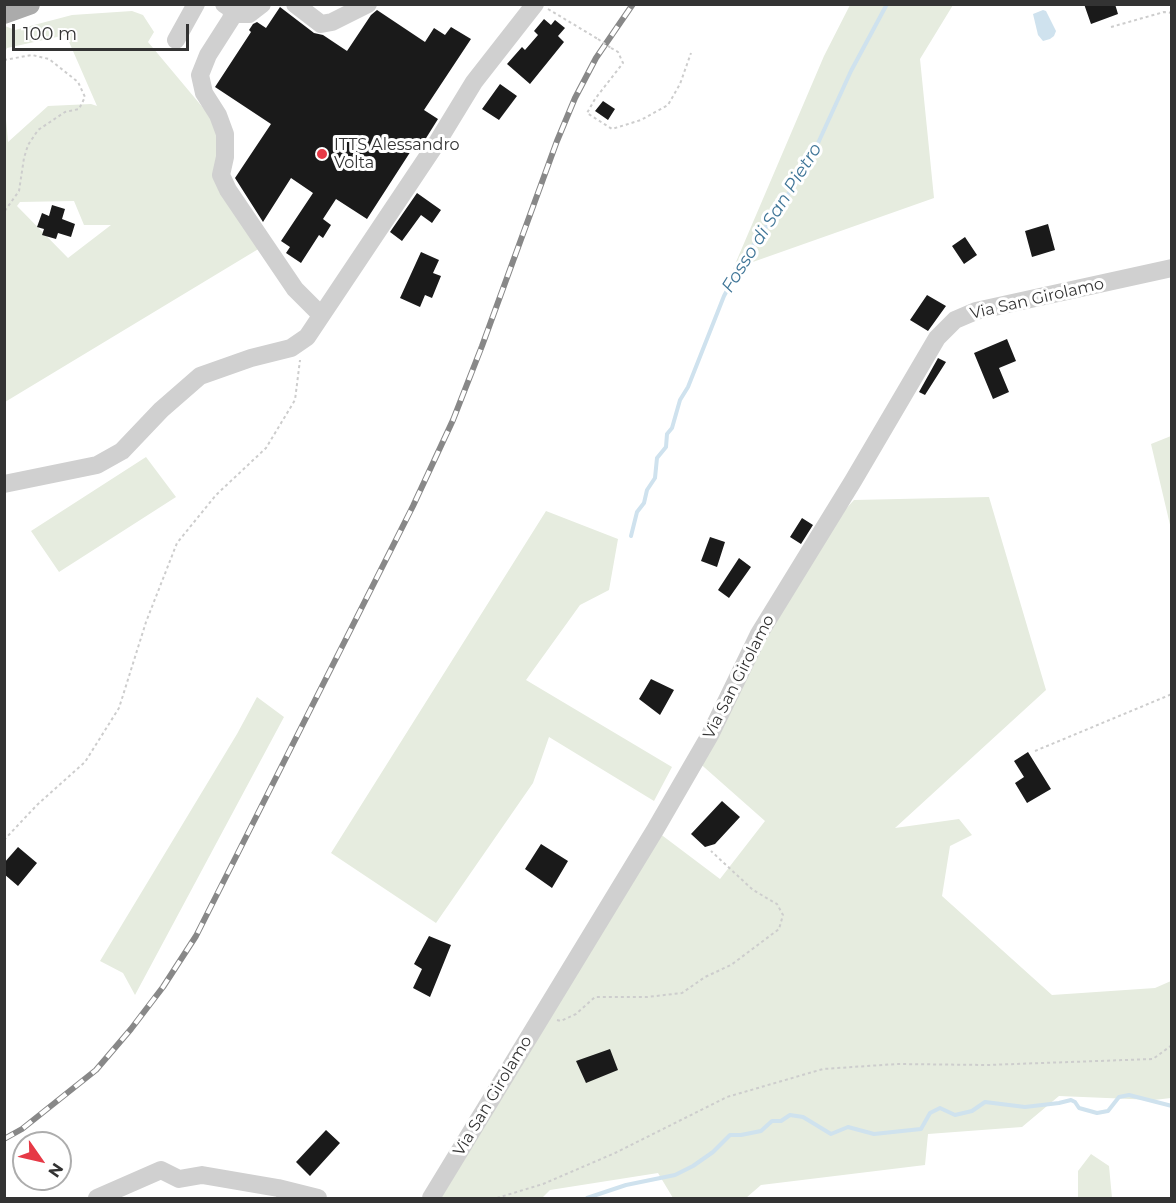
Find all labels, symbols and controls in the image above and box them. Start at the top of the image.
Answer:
scale bar [15,12,192,50]
text: 100 m [23,23,77,45]
place label: ITTS Alessandro Volta [334,135,460,173]
water label: Fosso di San Pietro [717,139,827,297]
marker: ITTS Alessandro Volta [315,147,329,161]
street label: Via San Girolamo [968,274,1106,324]
street label: Via San Girolamo [699,612,779,742]
street label: Via San Girolamo [450,1032,536,1160]
north arrow [12,1131,72,1191]
text: N [44,1160,67,1181]

